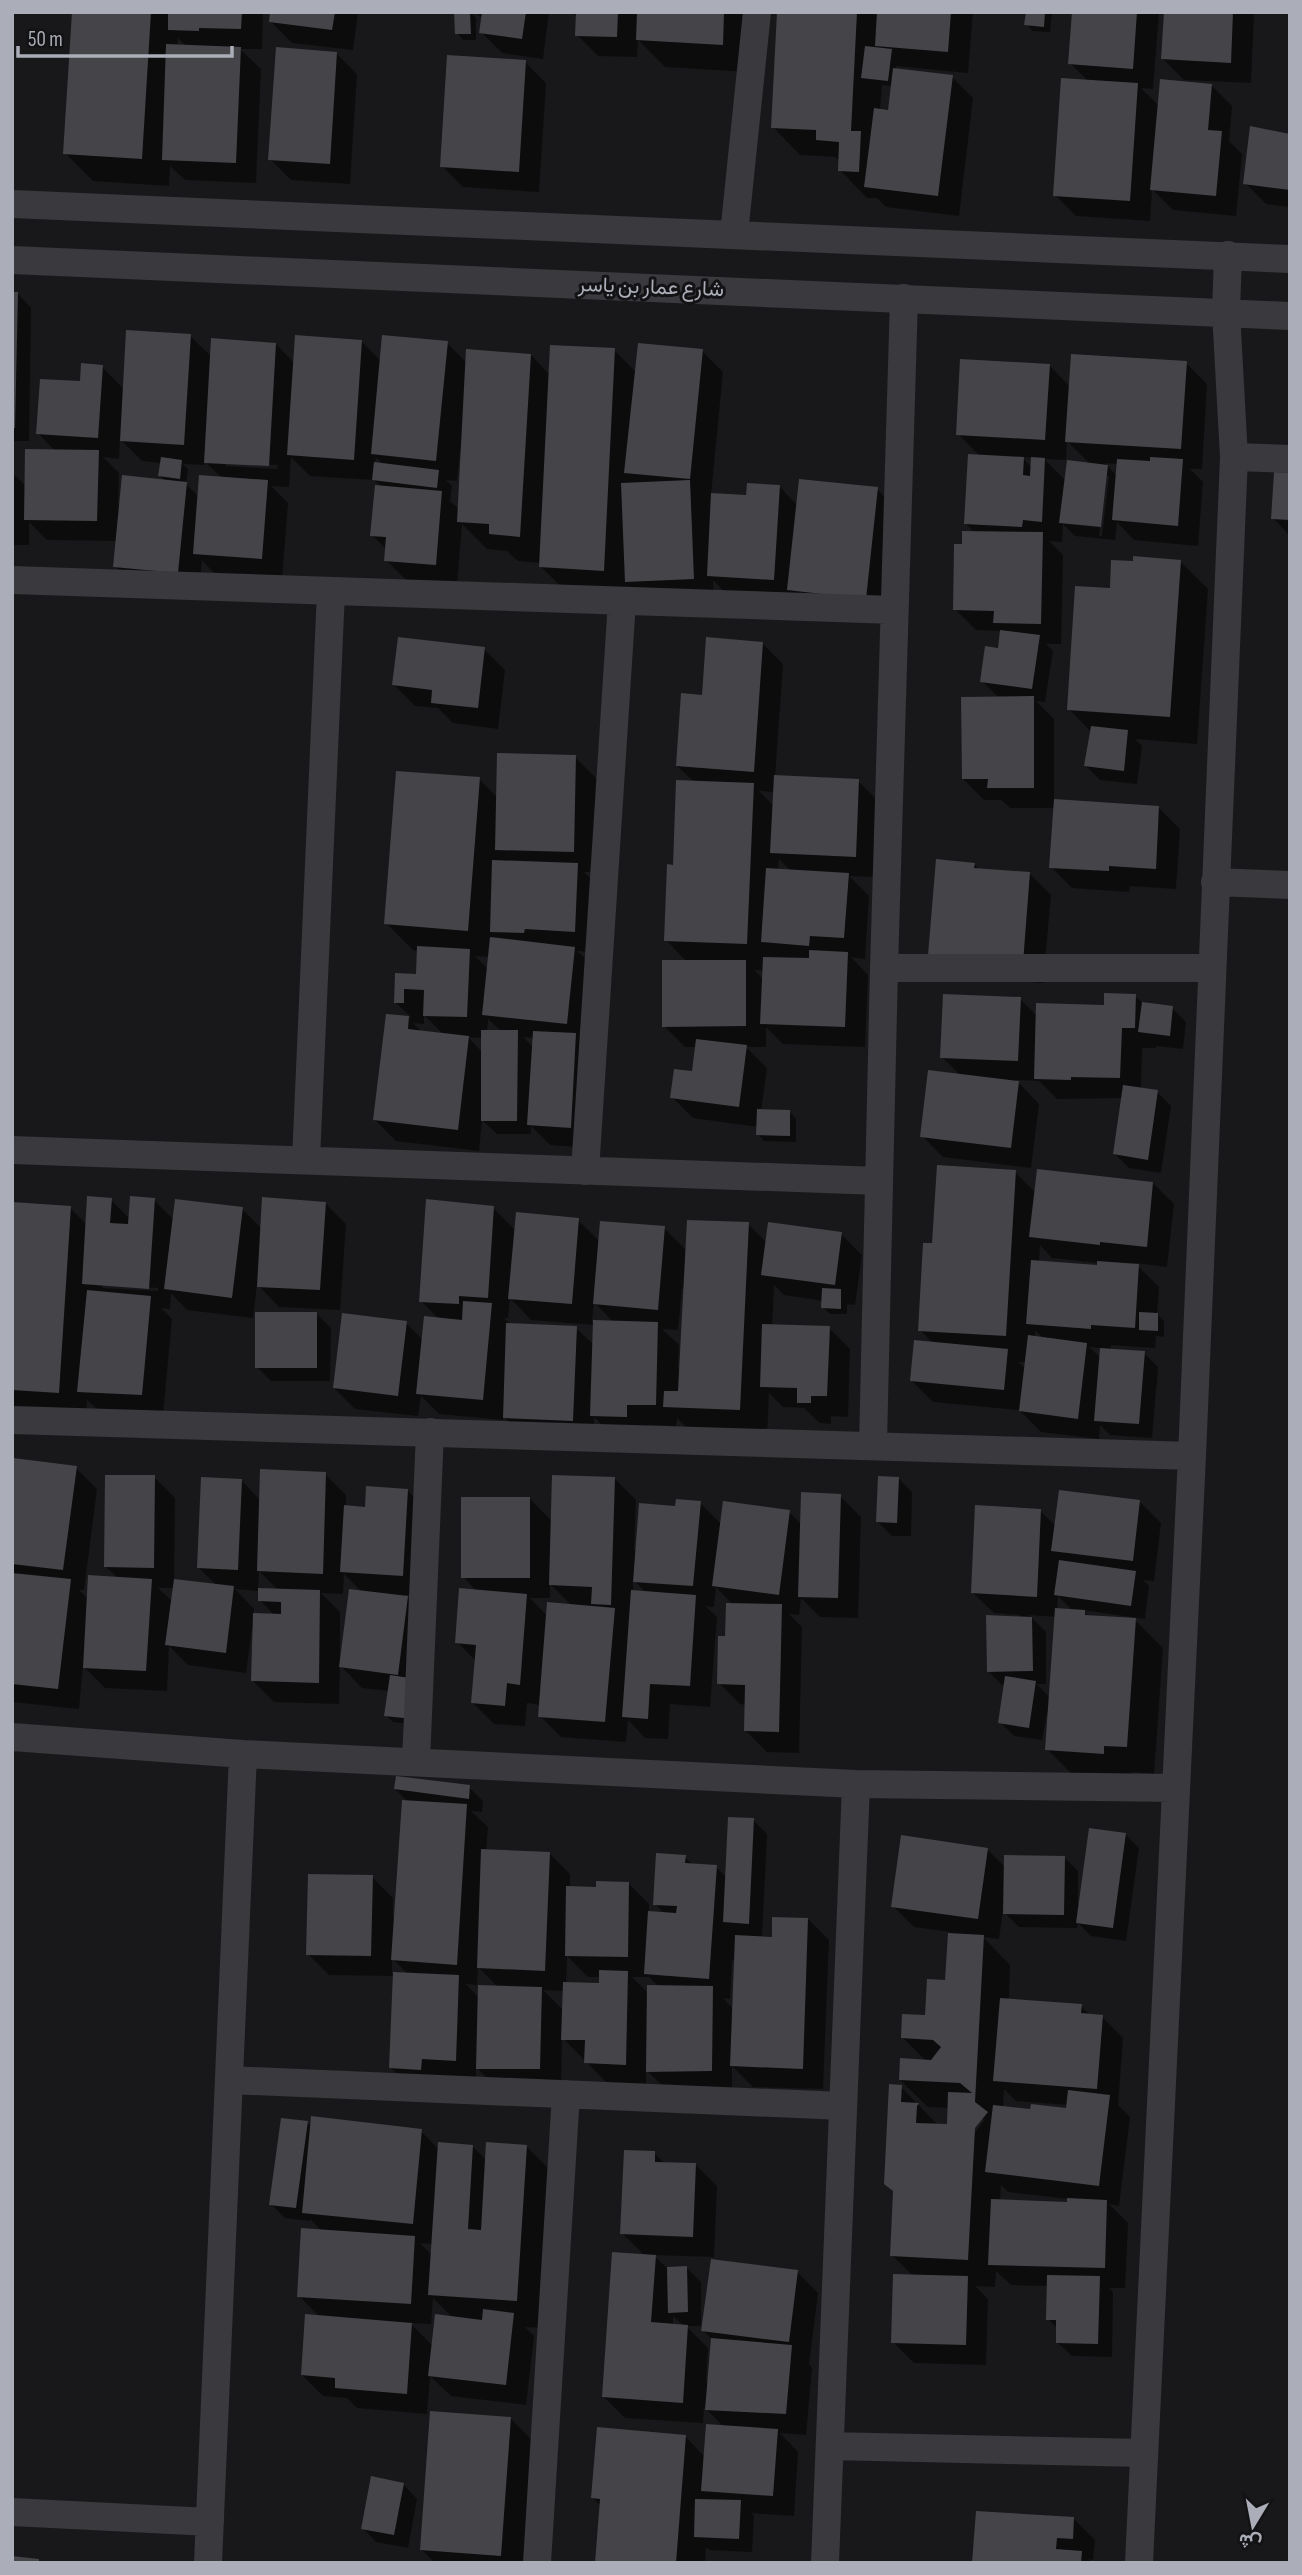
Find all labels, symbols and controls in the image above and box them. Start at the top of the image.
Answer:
scale bar [18,14,231,58]
text: 50 m [28,27,63,52]
street label: شارع عمار بن ياسر [577,272,724,303]
north arrow [1218,2491,1288,2561]
text: ش [1237,2528,1264,2555]

